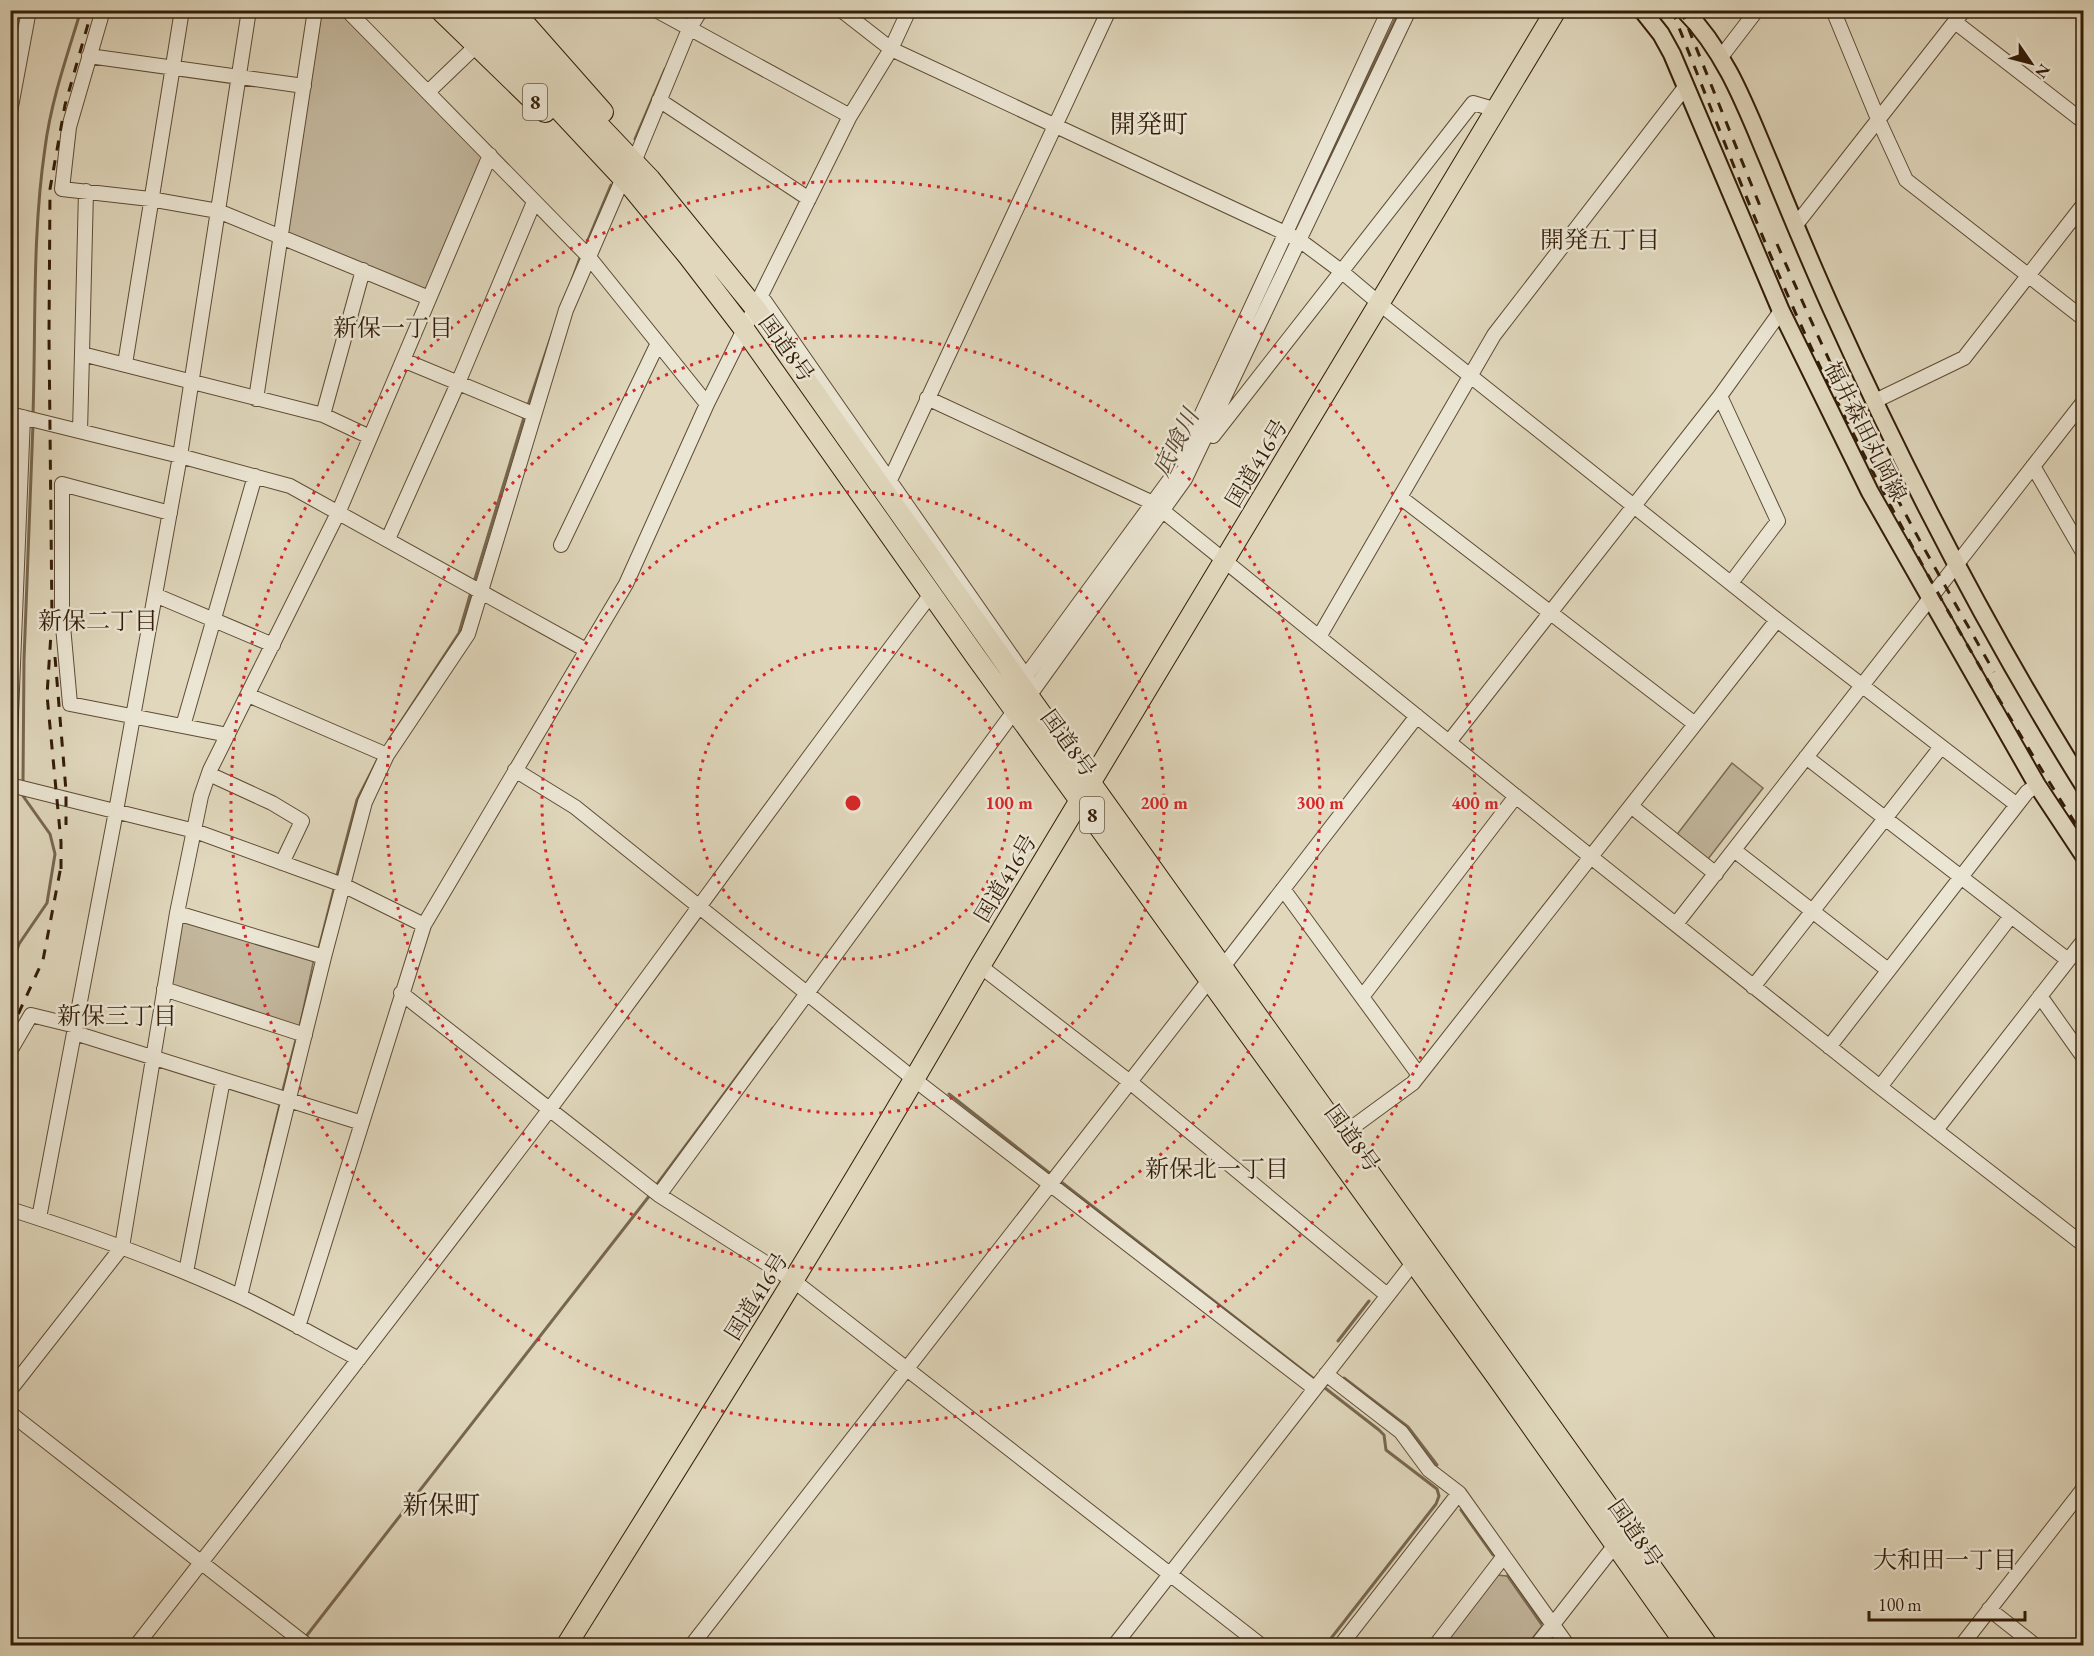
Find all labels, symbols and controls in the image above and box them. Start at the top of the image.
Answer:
north arrow [2001,33,2061,93]
text: N [2031,60,2055,83]
road number: 8 [523,84,547,120]
district label: 開発町 [1110,107,1188,141]
district label: 開発五丁目 [1540,224,1660,255]
street label: 国道8号 [752,309,821,388]
district label: 新保一丁目 [333,312,453,343]
street label: 福井森田丸岡線 [1818,356,1913,506]
water label: 底喰川 [1145,401,1207,482]
street label: 国道416号 [1219,414,1294,513]
district label: 新保二丁目 [38,605,158,636]
street label: 国道8号 [1034,704,1103,783]
text: 100 m [985,791,1033,814]
text: 200 m [1140,791,1188,814]
text: 300 m [1296,791,1344,814]
text: 400 m [1451,791,1499,814]
centre of rings [843,793,863,813]
road number: 8 [1080,797,1104,833]
street label: 国道416号 [968,829,1043,928]
district label: 新保三丁目 [57,1000,177,1031]
street label: 国道8号 [1318,1099,1387,1178]
district label: 新保北一丁目 [1145,1153,1289,1184]
street label: 国道416号 [718,1247,795,1345]
district label: 新保町 [402,1488,480,1522]
street label: 国道8号 [1602,1494,1669,1573]
district label: 大和田一丁目 [1873,1544,2017,1575]
scale bar [1869,1584,2025,1622]
text: 100 m [1878,1593,1922,1616]

